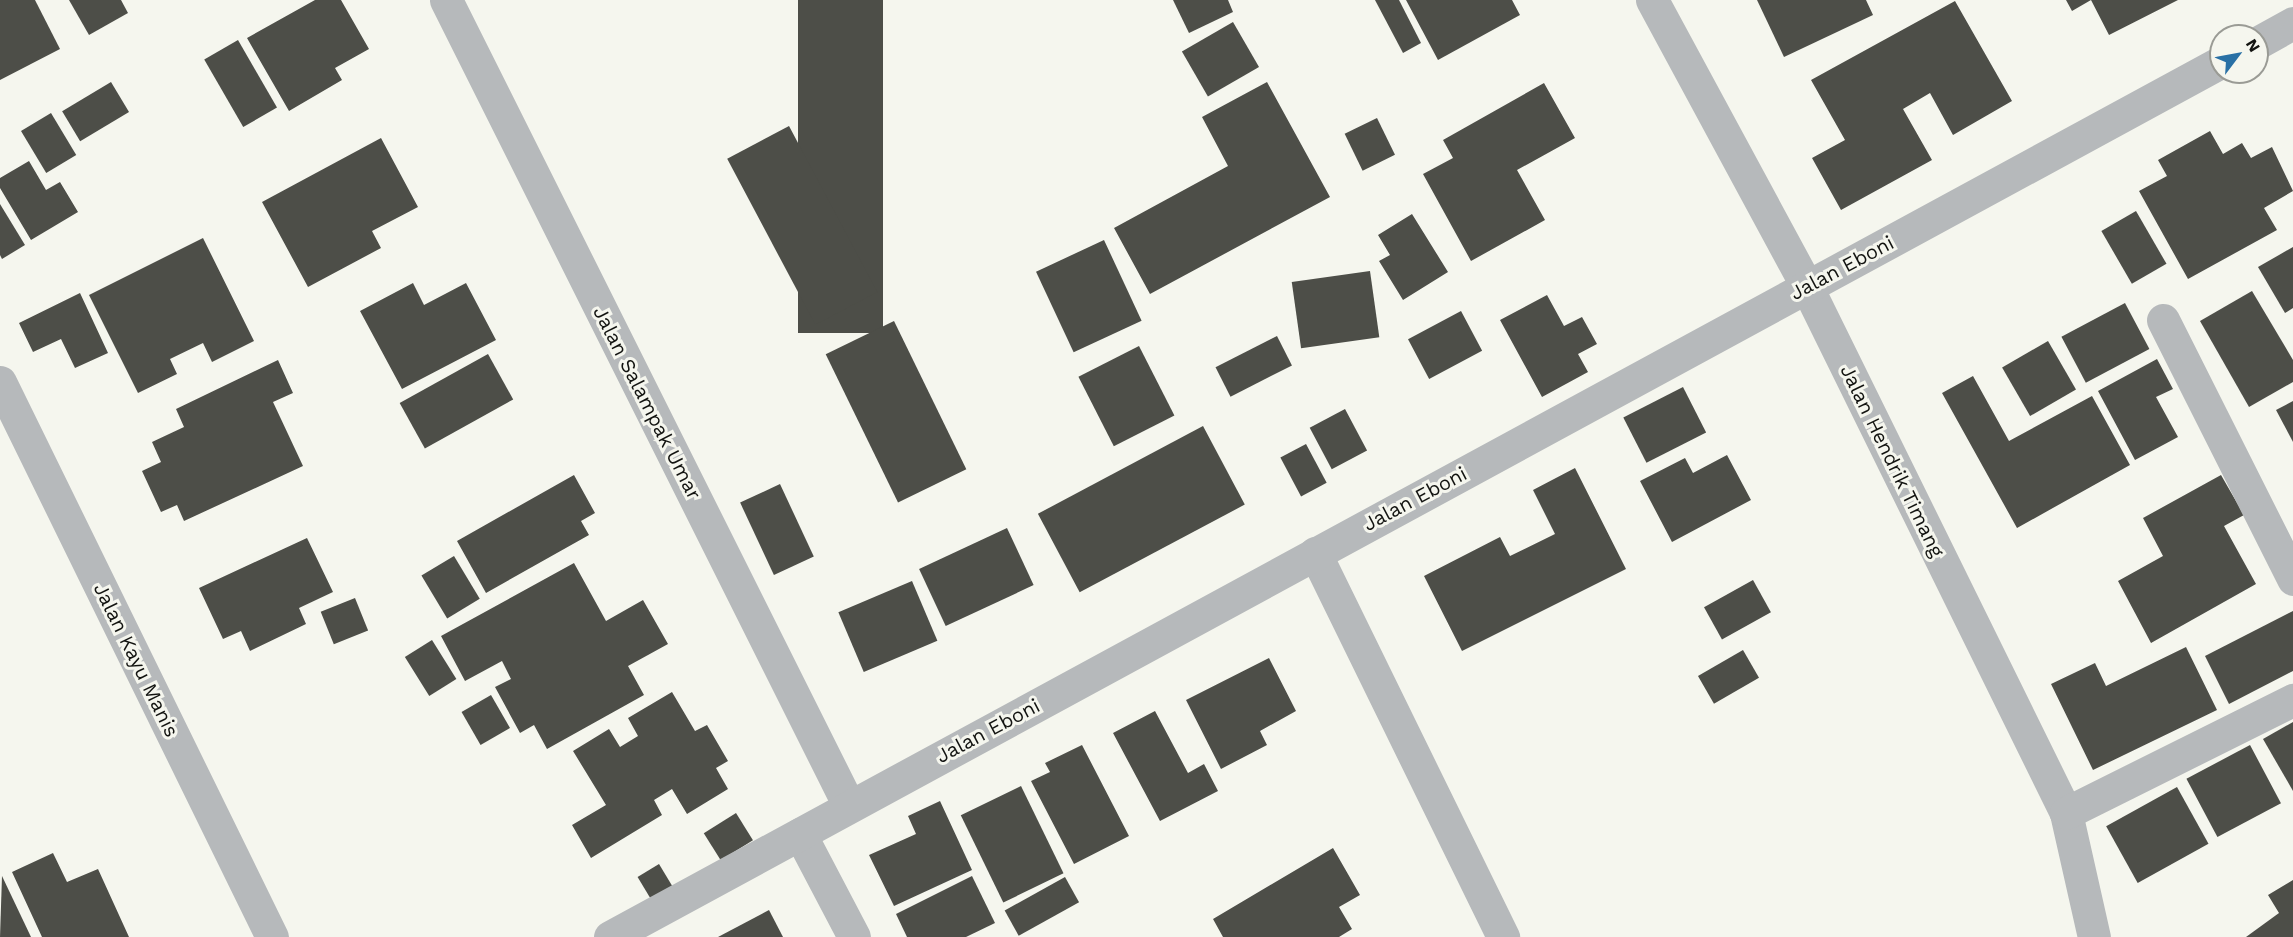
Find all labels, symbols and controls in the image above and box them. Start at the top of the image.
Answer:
north arrow [2209,24,2269,84]
text: N [2242,35,2264,55]
street label: Jalan Eboni [1786,231,1898,305]
street label: Jalan Salampak Umar [588,302,706,504]
street label: Jalan Hendrik Timang [1835,360,1949,562]
street label: Jalan Eboni [1359,462,1471,536]
street label: Jalan Kayu Manis [88,579,184,741]
street label: Jalan Eboni [932,694,1044,768]

